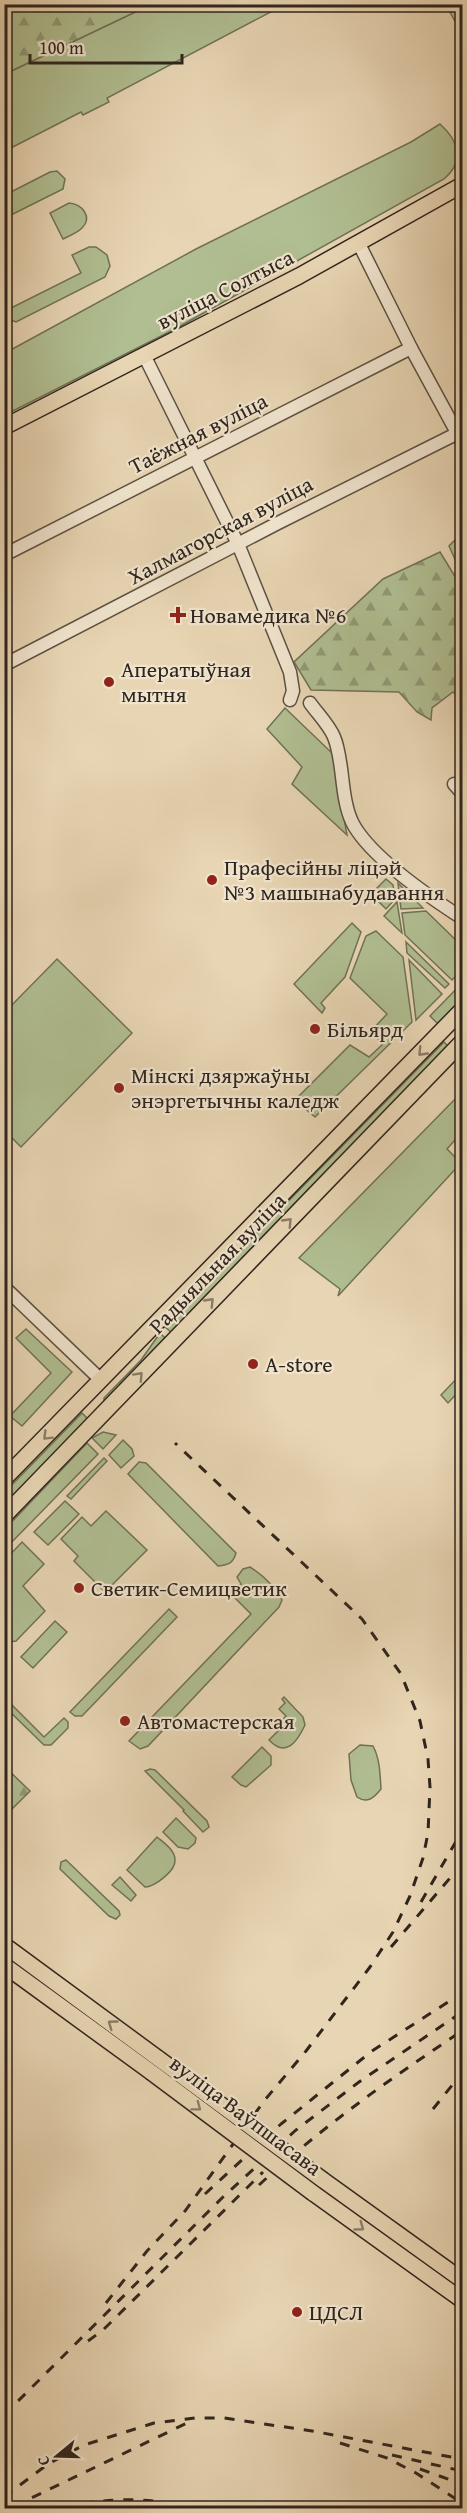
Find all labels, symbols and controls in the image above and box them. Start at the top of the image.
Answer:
scale bar [30,27,182,65]
text: 100 m [39,34,84,61]
street label: вуліца Солтыса [151,241,299,337]
street label: Таёжная вуліца [123,384,273,482]
street label: Халмагорская вуліца [122,467,319,592]
place label: Новамедика №6 [190,599,346,631]
marker: Новамедика №6 [171,608,185,622]
place label: Аператыўная мытня [121,653,251,710]
marker: Аператыўная мытня [102,675,116,689]
place label: Прафесійны ліцэй №3 машынабудавання [224,851,444,908]
marker: Прафесійны ліцэй №3 машынабудавання [205,873,219,887]
place label: Більярд [327,1013,403,1045]
marker: Більярд [308,1022,322,1036]
one-way arrow [419,1044,430,1055]
place label: Мінскі дзяржаўны энэргетычны каледж [131,1059,340,1116]
marker: Мінскі дзяржаўны энэргетычны каледж [112,1081,126,1095]
street label: Радыяльная вуліца [141,1185,293,1341]
one-way arrow [281,1218,292,1229]
one-way arrow [203,1299,214,1310]
place label: А-store [265,1348,333,1380]
marker: А-store [246,1357,260,1371]
one-way arrow [132,1373,143,1383]
one-way arrow [43,1428,54,1439]
place label: Светик-Семицветик [91,1572,287,1604]
marker: Светик-Семицветик [72,1581,86,1595]
place label: Автомастерская [137,1705,295,1737]
marker: Автомастерская [118,1714,132,1728]
one-way arrow [108,2021,119,2032]
street label: вуліца Ваўпшасава [163,2047,329,2183]
one-way arrow [191,2099,202,2110]
one-way arrow [354,2220,365,2231]
place label: ЦДСЛ [309,2296,363,2328]
marker: ЦДСЛ [290,2305,304,2319]
north arrow [27,2426,87,2486]
text: С [30,2453,56,2469]

